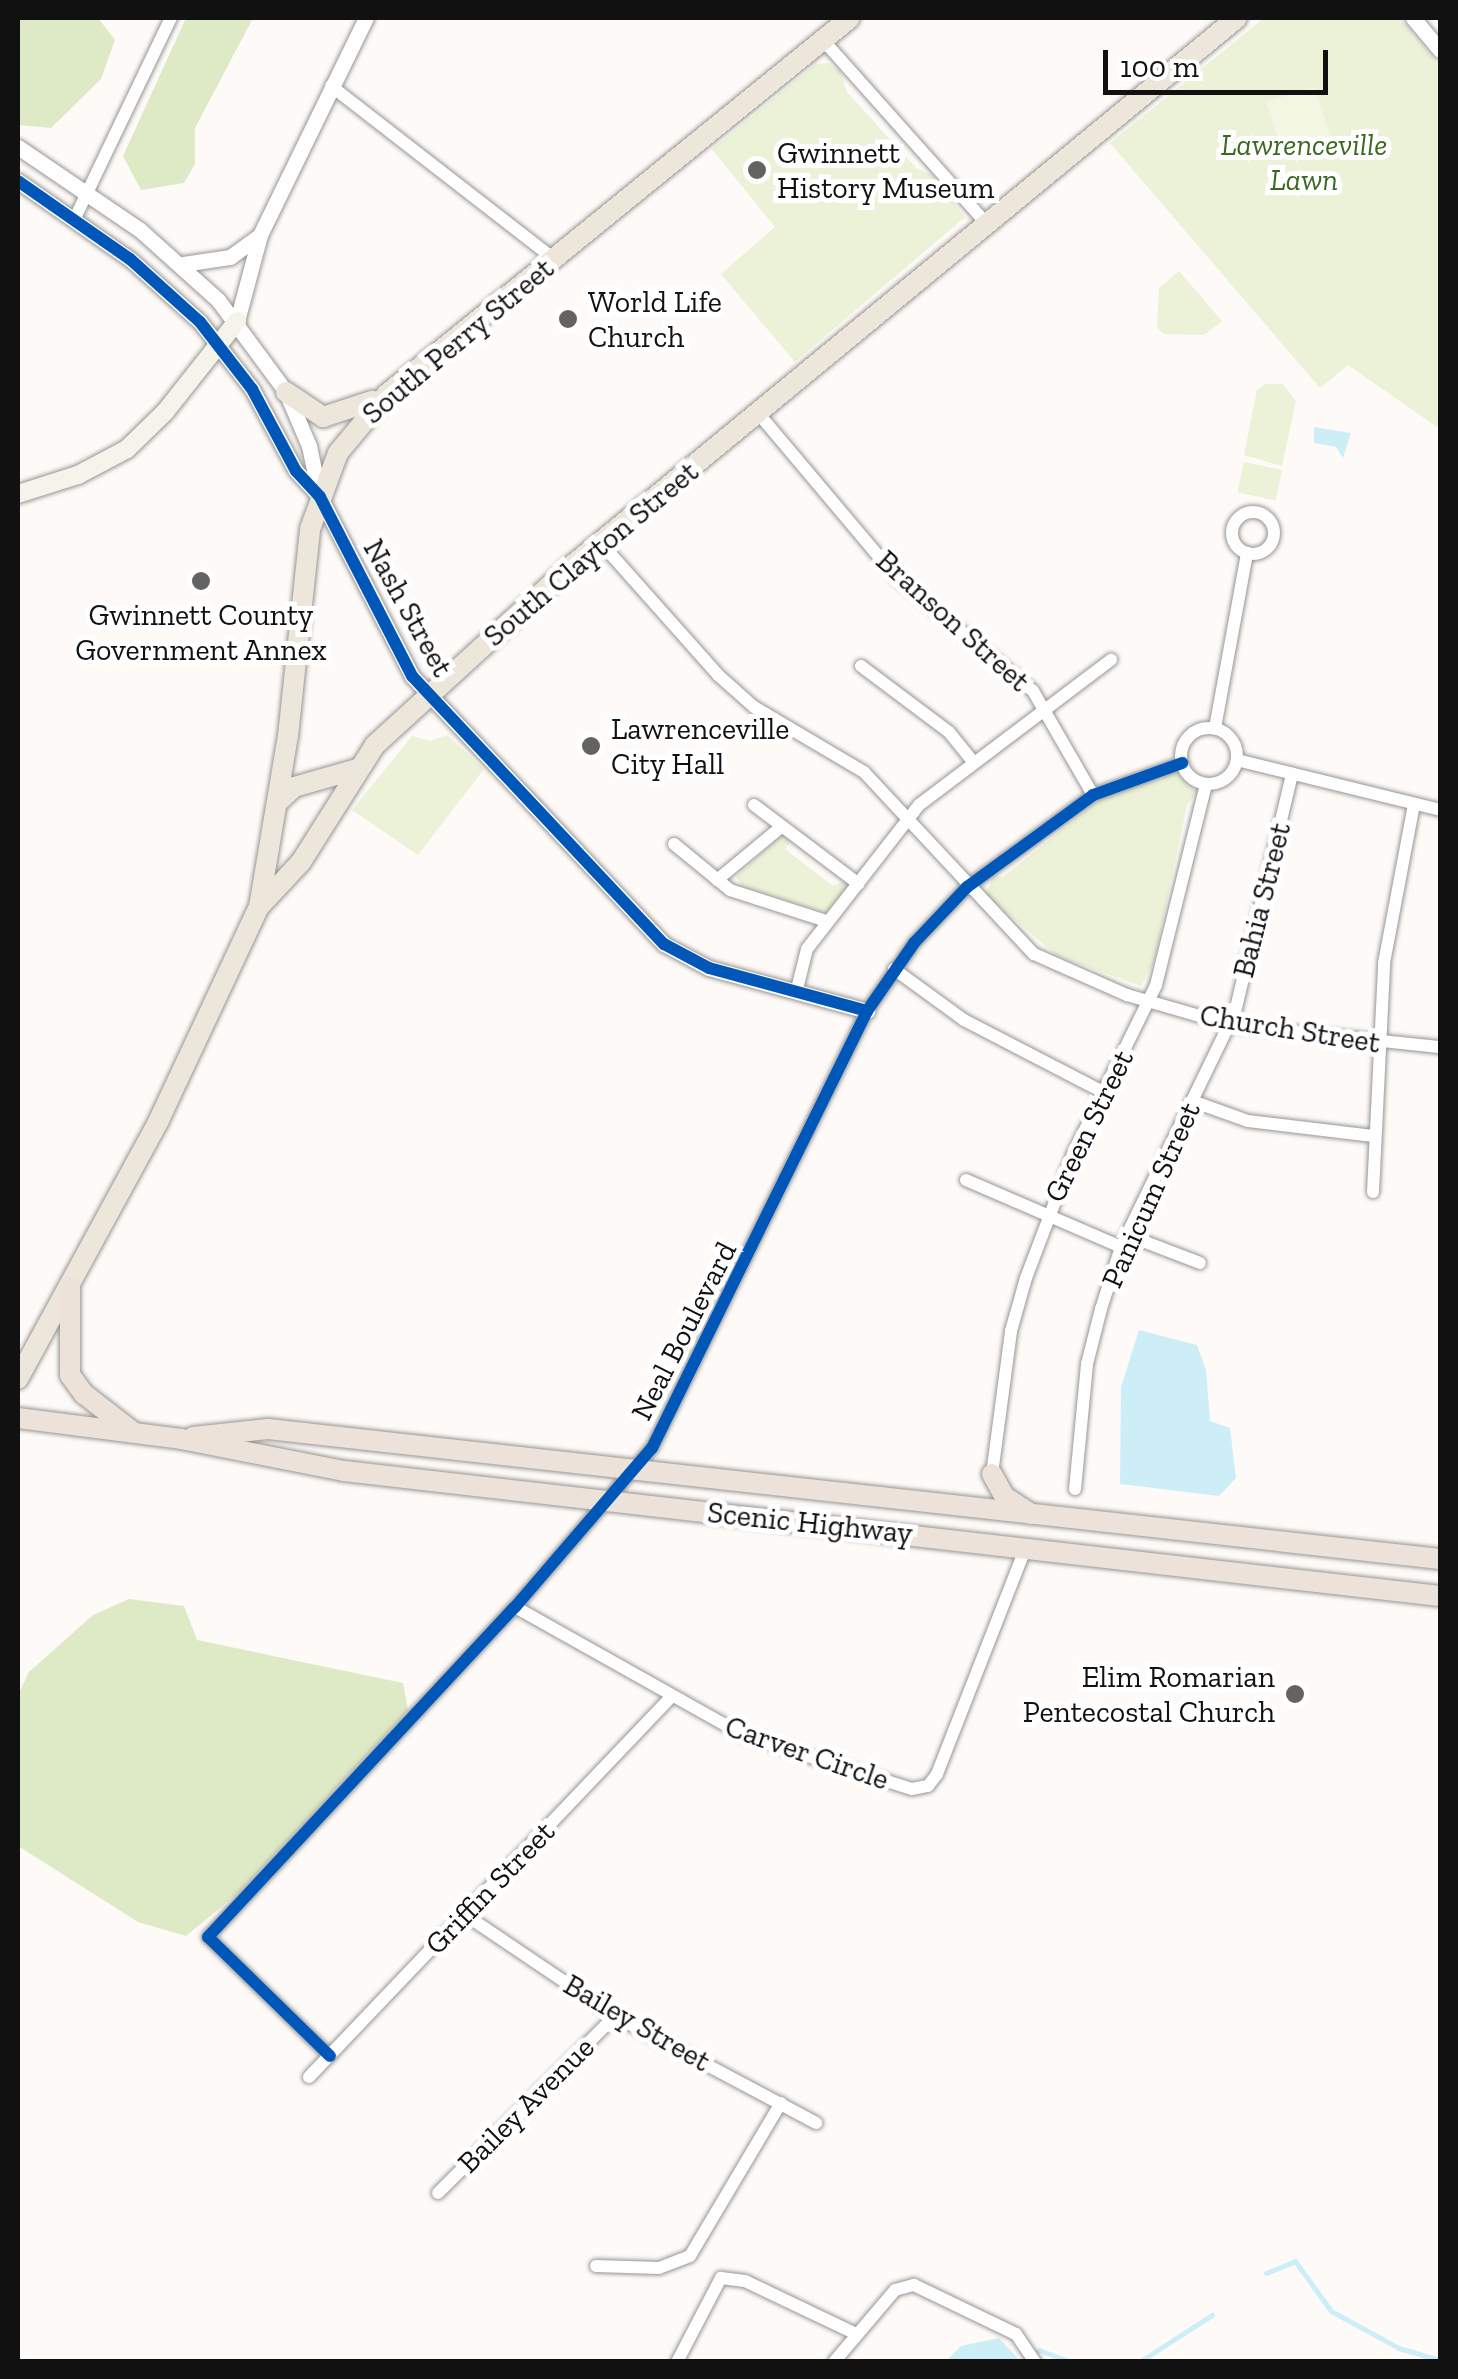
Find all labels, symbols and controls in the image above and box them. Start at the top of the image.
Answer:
scale bar [1108,30,1333,92]
text: 100 m [1120,49,1199,85]
park label: Lawrenceville Lawn [1221,127,1387,198]
place label: Gwinnett History Museum [777,135,995,206]
marker: Gwinnett History Museum [746,159,768,181]
street label: South Perry Street [355,250,561,432]
place label: World Life Church [588,284,722,354]
marker: World Life Church [557,308,579,330]
street label: South Clayton Street [476,454,706,654]
street label: Nash Street [355,533,461,683]
street label: Branson Street [869,543,1037,699]
marker: Gwinnett County Government Annex [190,570,212,592]
place label: Gwinnett County Government Annex [75,597,327,668]
place label: Lawrenceville City Hall [611,711,789,782]
marker: Lawrenceville City Hall [580,735,602,757]
street label: Bahia Street [1225,819,1299,981]
street label: Church Street [1197,997,1383,1061]
street label: Green Street [1037,1044,1141,1208]
street label: Panicum Street [1094,1097,1208,1293]
street label: Neal Boulevard [624,1236,744,1426]
street label: Scenic Highway [706,1494,914,1552]
place label: Elim Romarian Pentecostal Church [1023,1659,1275,1730]
marker: Elim Romarian Pentecostal Church [1284,1683,1306,1705]
street label: Carver Circle [720,1708,894,1798]
street label: Griffin Street [418,1814,562,1962]
street label: Bailey Street [557,1966,717,2080]
street label: Bailey Avenue [450,2029,602,2181]

